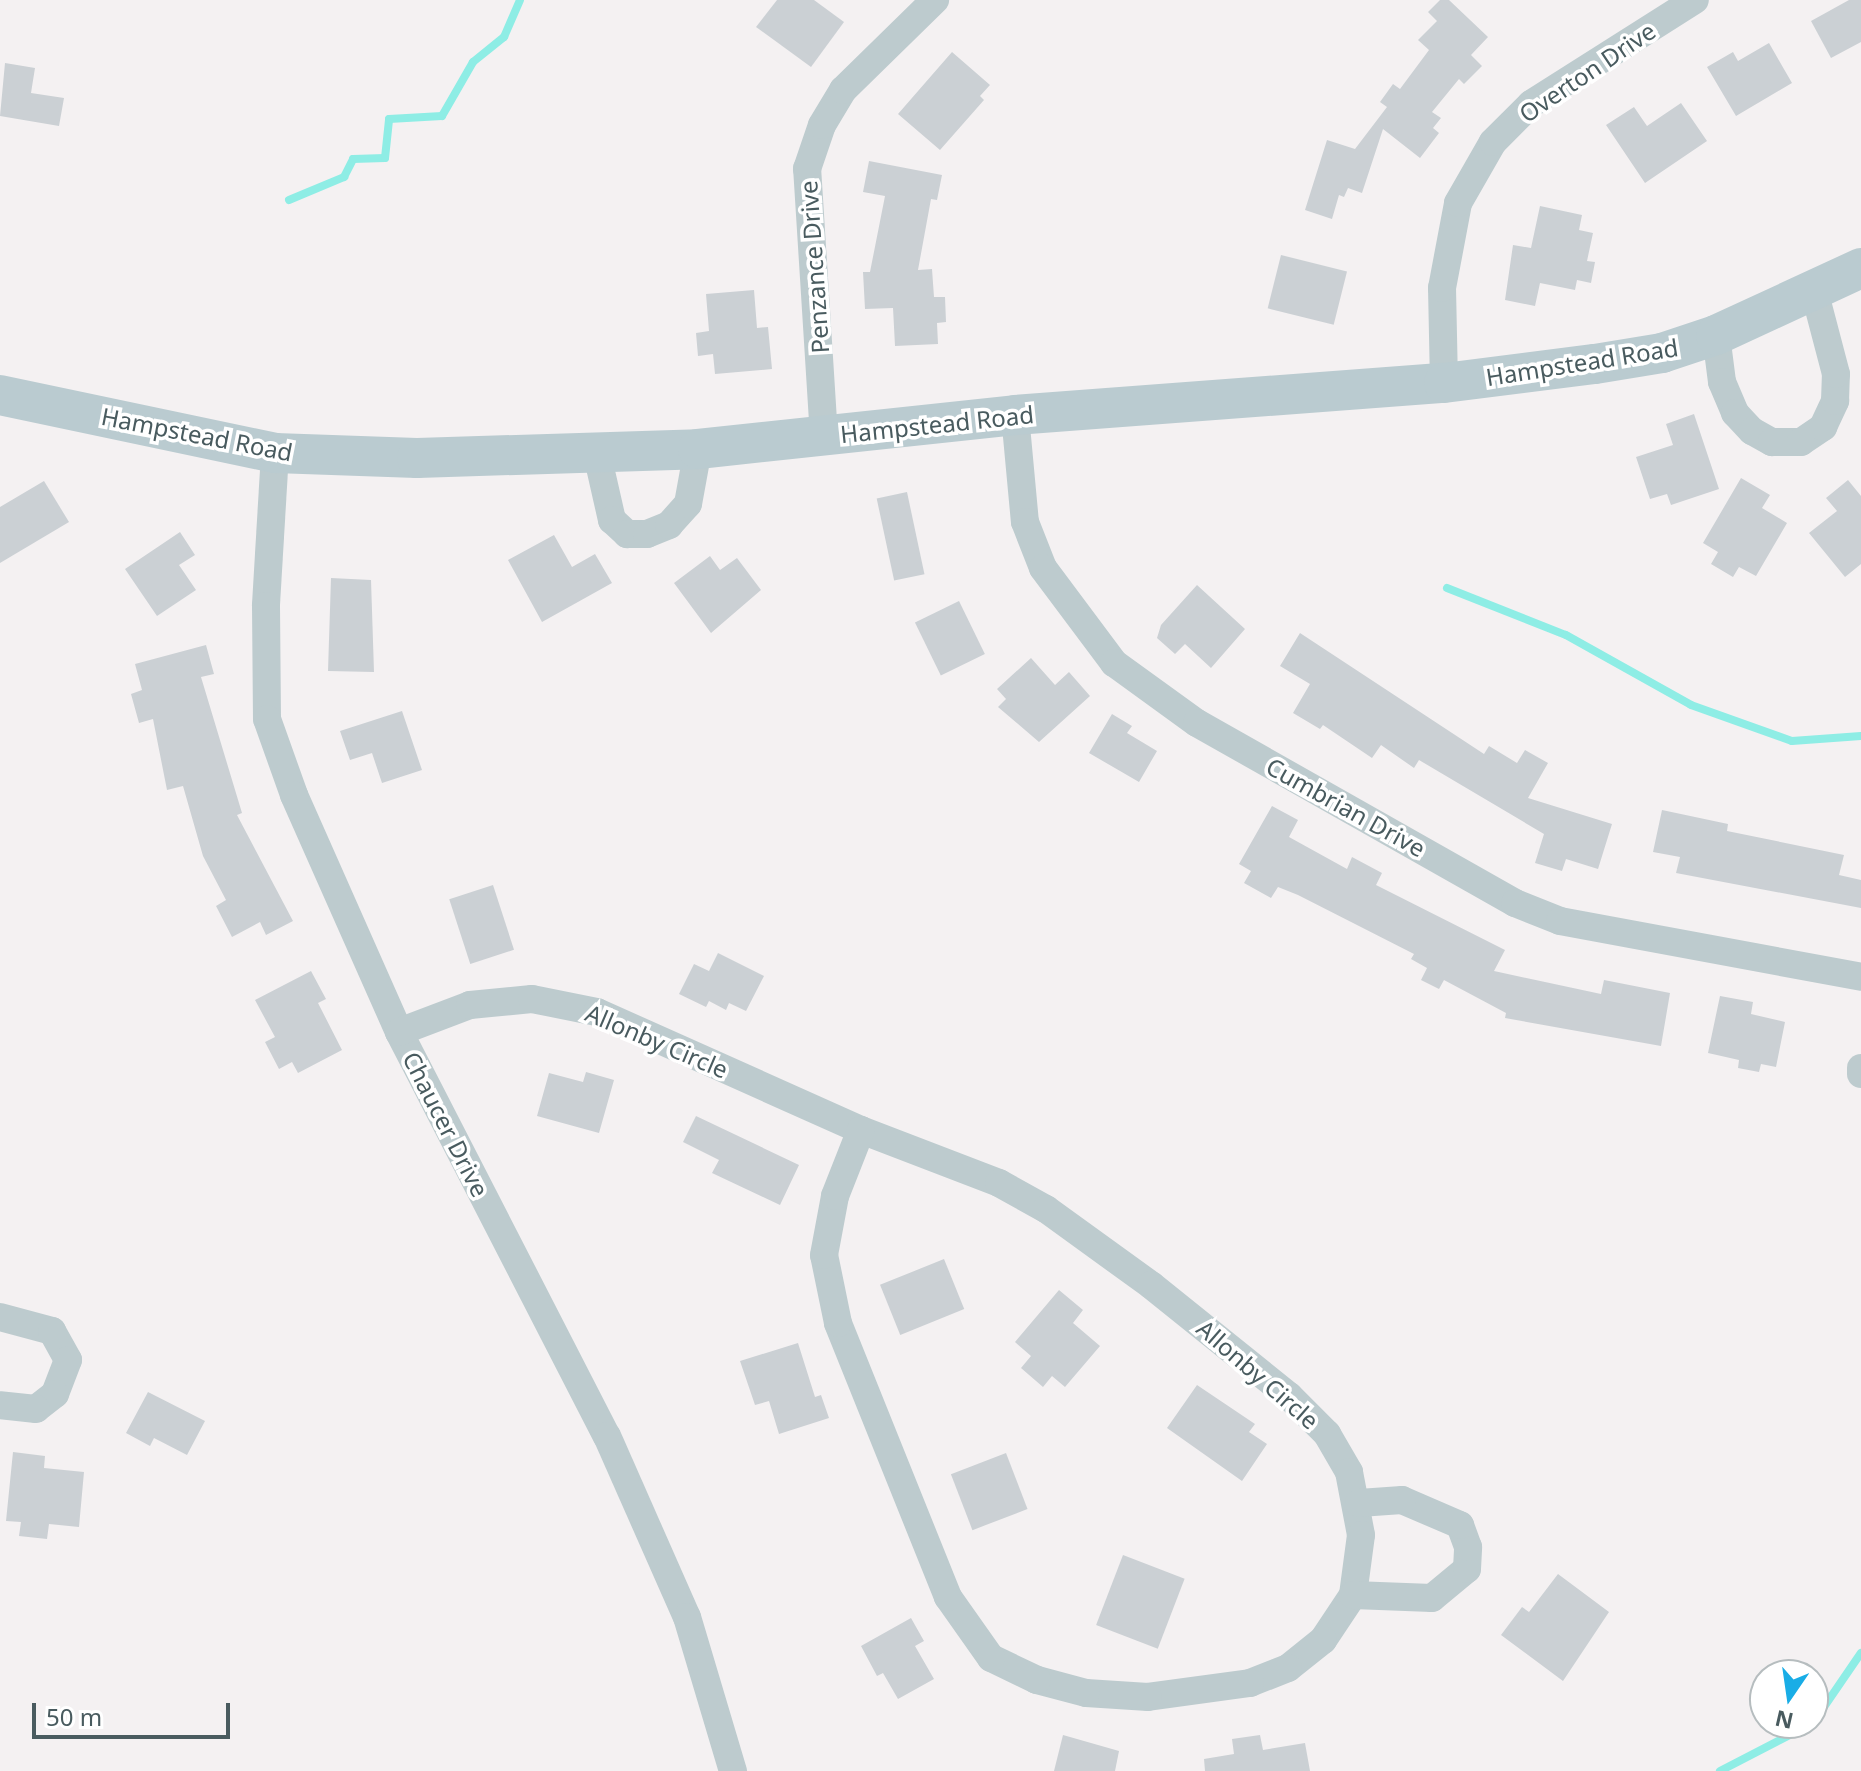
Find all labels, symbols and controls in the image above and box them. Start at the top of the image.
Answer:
street label: Overton Drive [1513,16,1661,128]
street label: Penzance Drive [794,180,834,354]
street label: Hampstead Road [1484,333,1680,391]
street label: Hampstead Road [839,400,1035,448]
street label: Hampstead Road [99,401,295,467]
street label: Cumbrian Drive [1262,751,1430,863]
street label: Allonby Circle [581,998,733,1084]
street label: Chaucer Drive [397,1047,495,1201]
street label: Allonby Circle [1191,1313,1325,1435]
north arrow [1749,1659,1829,1739]
scale bar [36,1687,234,1737]
text: 50 m [46,1700,102,1733]
text: N [1772,1704,1796,1737]

